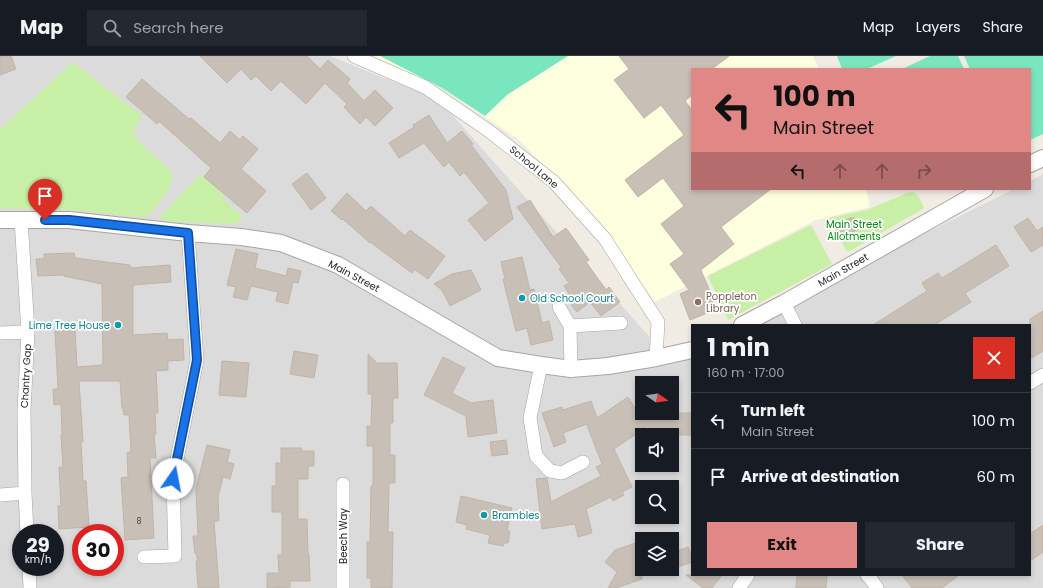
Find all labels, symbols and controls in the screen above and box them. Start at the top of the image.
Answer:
search box [87,10,367,46]
text: Map [20,14,63,41]
icon: search [101,17,123,39]
text: Search here [133,17,224,38]
text: Map [863,17,894,37]
text: Layers [916,17,960,37]
text: Share [982,17,1023,37]
text: 100 m [773,77,856,116]
icon: left [707,84,759,136]
text: Main Street [773,115,874,140]
street label: School Lane [506,142,562,192]
icon: left [787,160,809,182]
icon: ahead [829,160,851,182]
icon: ahead [871,160,893,182]
icon: right [913,160,935,182]
pin [28,179,62,220]
icon: arrive [34,185,56,207]
park label: Main Street Allotments [826,217,882,244]
street label: Main Street [815,249,871,291]
street label: Main Street [326,256,383,296]
place label: Poppleton Library [706,289,757,316]
place label: Old School Court [530,291,614,306]
marker: Old School Court [517,293,527,303]
marker: Poppleton Library [693,297,703,307]
place label: Lime Tree House [29,318,110,333]
marker: Lime Tree House [113,320,123,330]
text: 1 min [707,331,770,364]
button: close [973,337,1015,379]
street label: Chantry Gap [17,343,35,408]
text: 160 m · 17:00 [707,363,785,382]
north arrow [635,376,679,420]
map controls [635,376,679,576]
text: Turn left [741,400,805,421]
icon: left [707,410,729,432]
text: 100 m [972,410,1015,431]
text: Main Street [741,422,814,441]
button: sound [635,428,679,472]
position arrow [152,458,194,500]
icon: arrive [707,466,729,488]
text: Arrive at destination [741,466,899,487]
text: 60 m [977,466,1015,487]
button: search [635,480,679,524]
street label: Beech Way [336,508,351,564]
place label: Brambles [492,508,540,523]
marker: Brambles [479,510,489,520]
house number: 8 [136,516,142,527]
button: Exit [707,522,857,568]
button: Share [865,522,1015,568]
speed limit sign: 30 [72,524,124,576]
text: 29 [26,531,50,559]
button: layers [635,532,679,576]
text: km/h [25,552,51,567]

